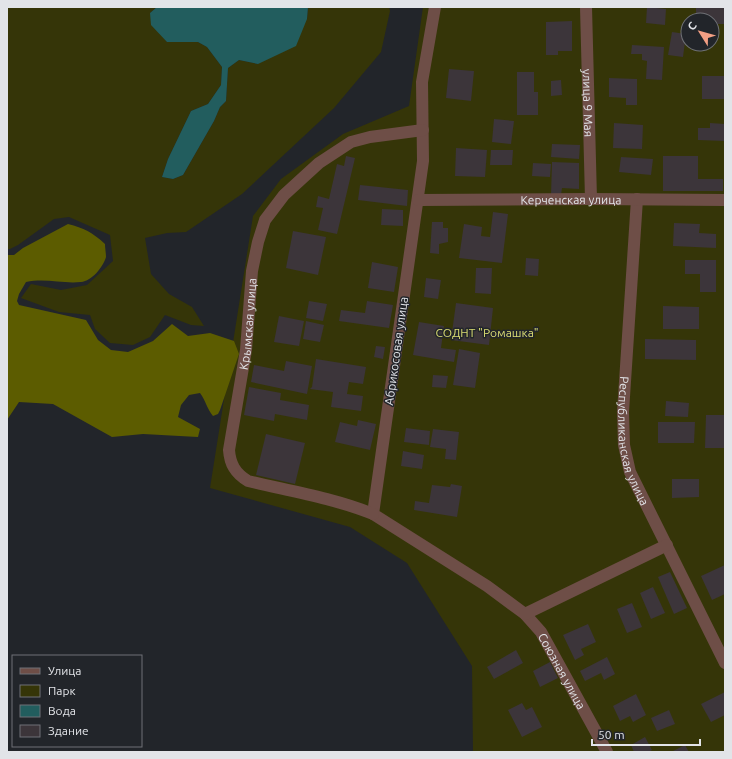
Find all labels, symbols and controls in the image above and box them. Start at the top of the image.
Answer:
north arrow [680,12,720,52]
text: С [685,20,699,32]
street label: улица 9 Мая [581,69,596,137]
street label: Керченская улица [521,192,621,206]
street label: Крымская улица [236,278,258,371]
street label: Абрикосовая улица [382,296,410,406]
park label: СОДНТ "Ромашка" [435,326,539,339]
street label: Республиканская улица [616,376,652,507]
street label: Союзная улица [536,630,588,711]
legend [12,655,142,747]
text: Улица [48,664,81,677]
text: Парк [48,684,76,697]
text: Вода [48,704,76,717]
scale bar [592,721,700,747]
text: Здание [48,724,89,737]
text: 50 m [598,728,625,741]

